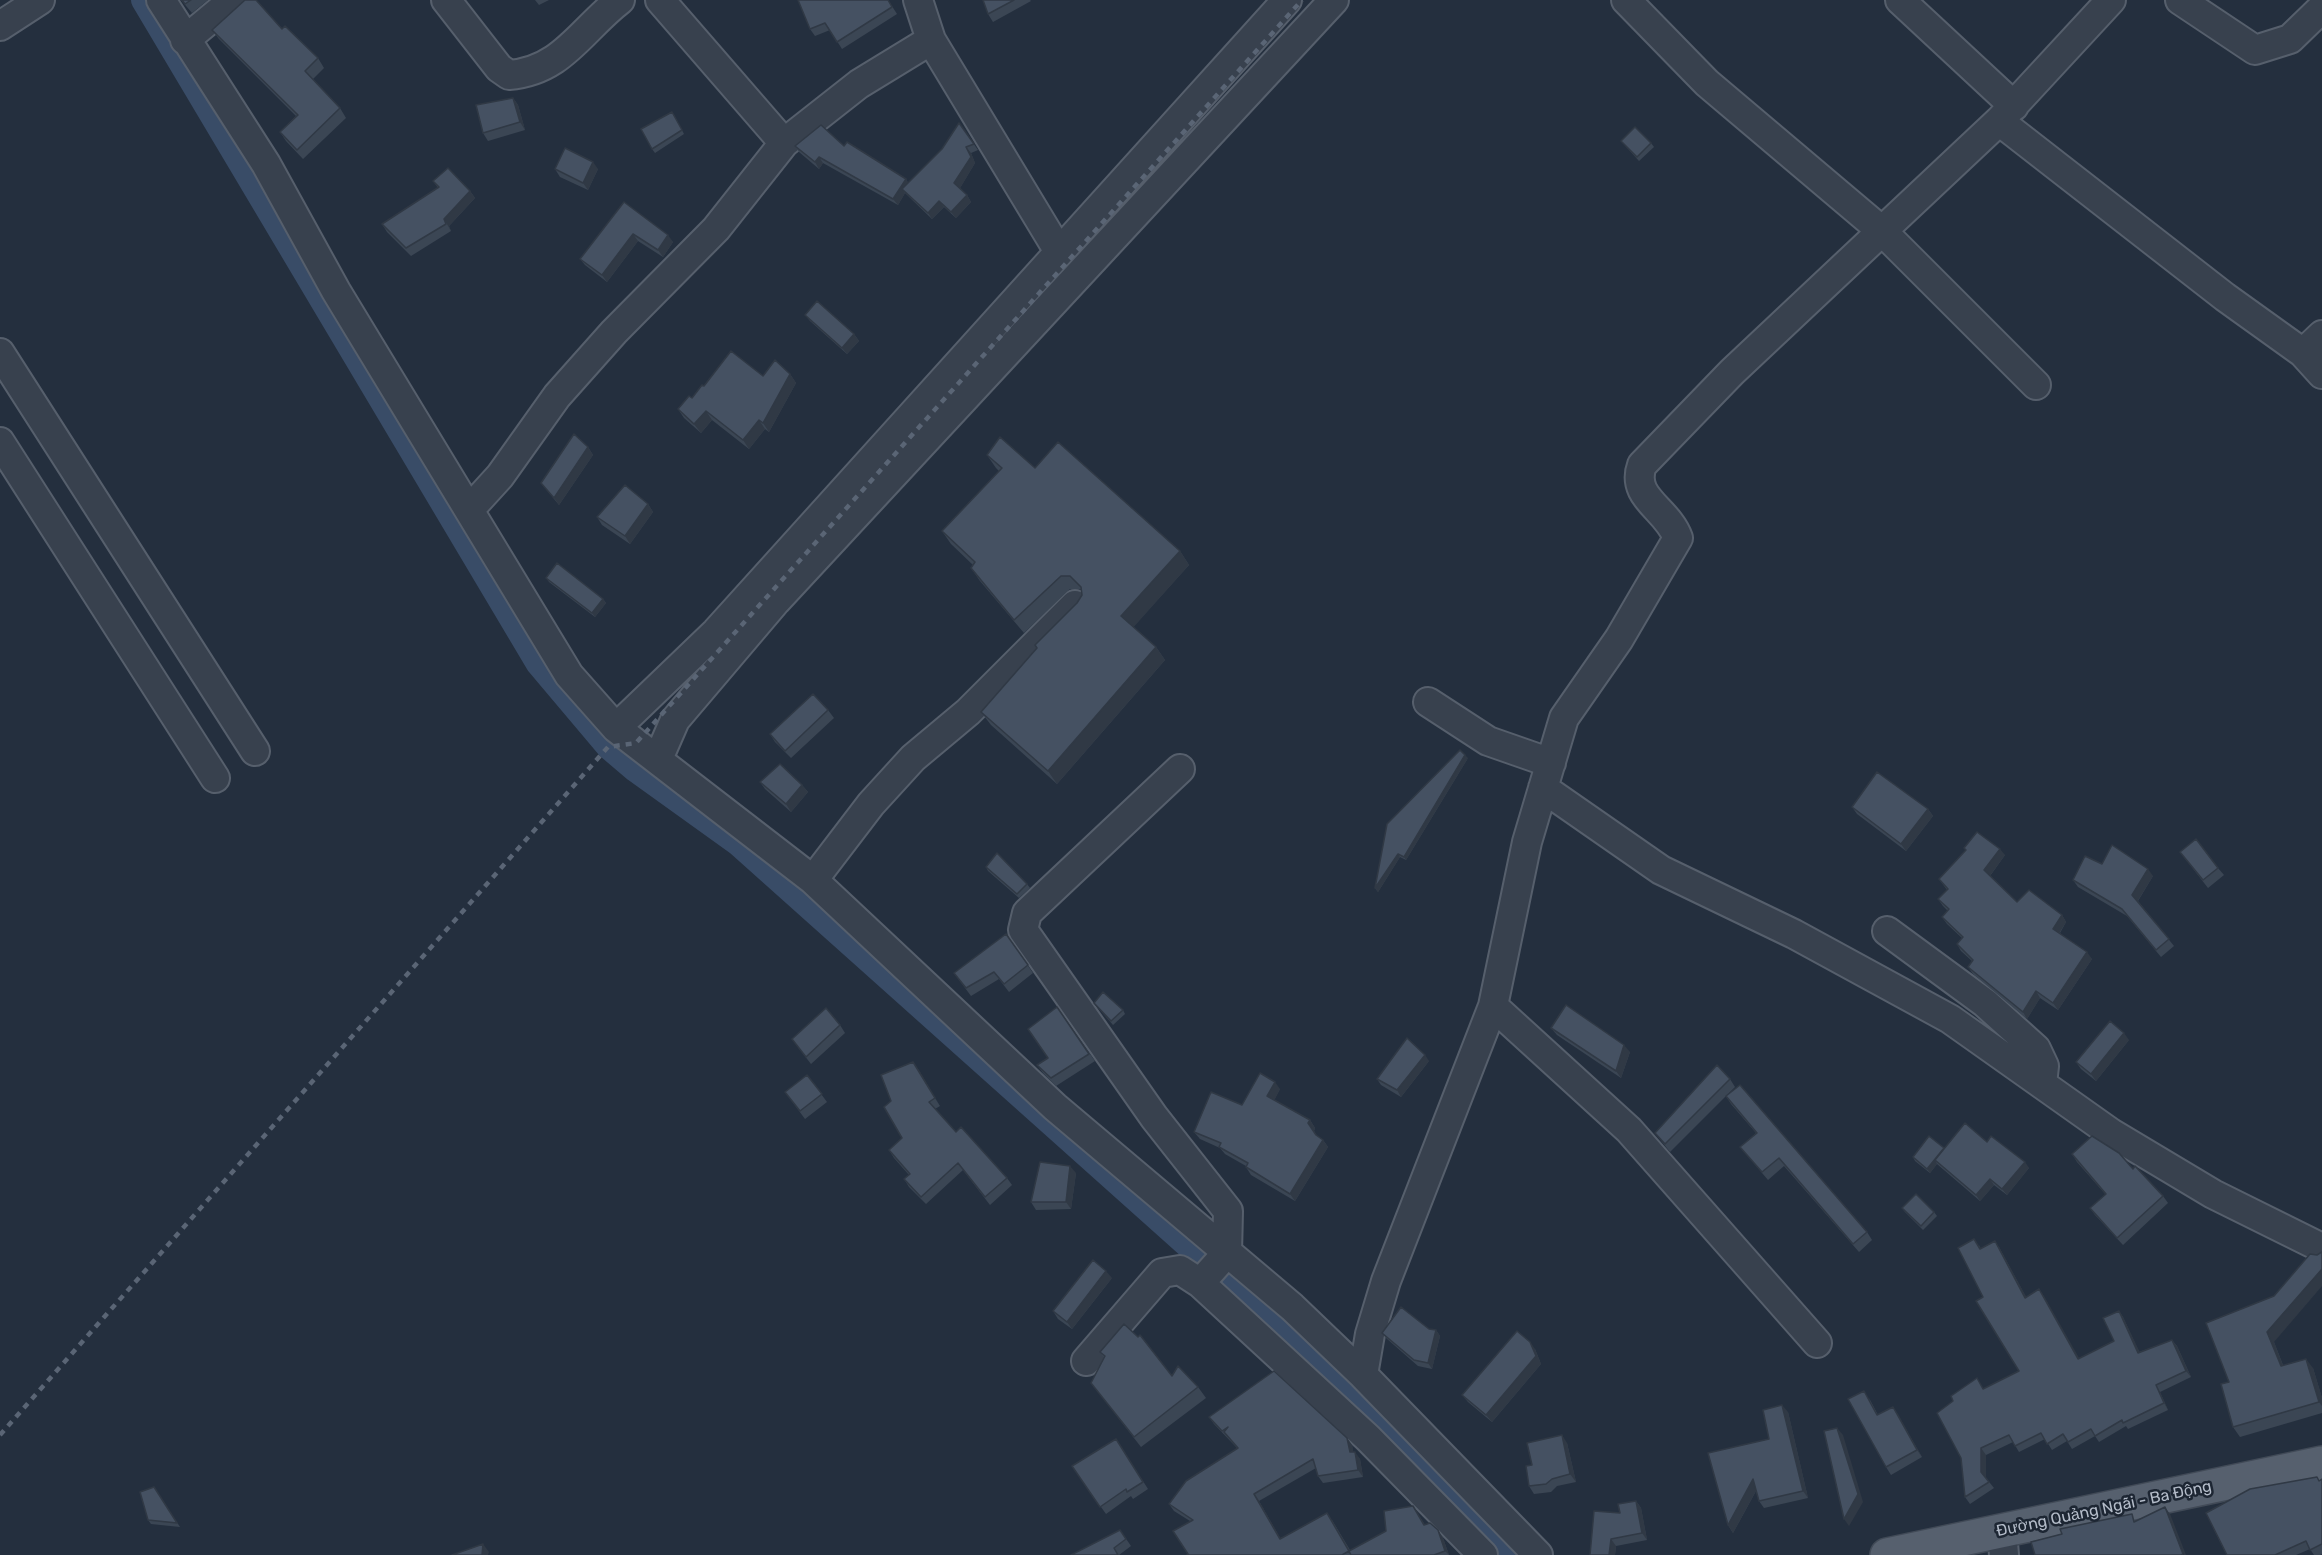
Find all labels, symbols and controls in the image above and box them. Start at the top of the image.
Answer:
street label: Đường Quảng Ngãi - Ba Động [1995,1477,2213,1541]

